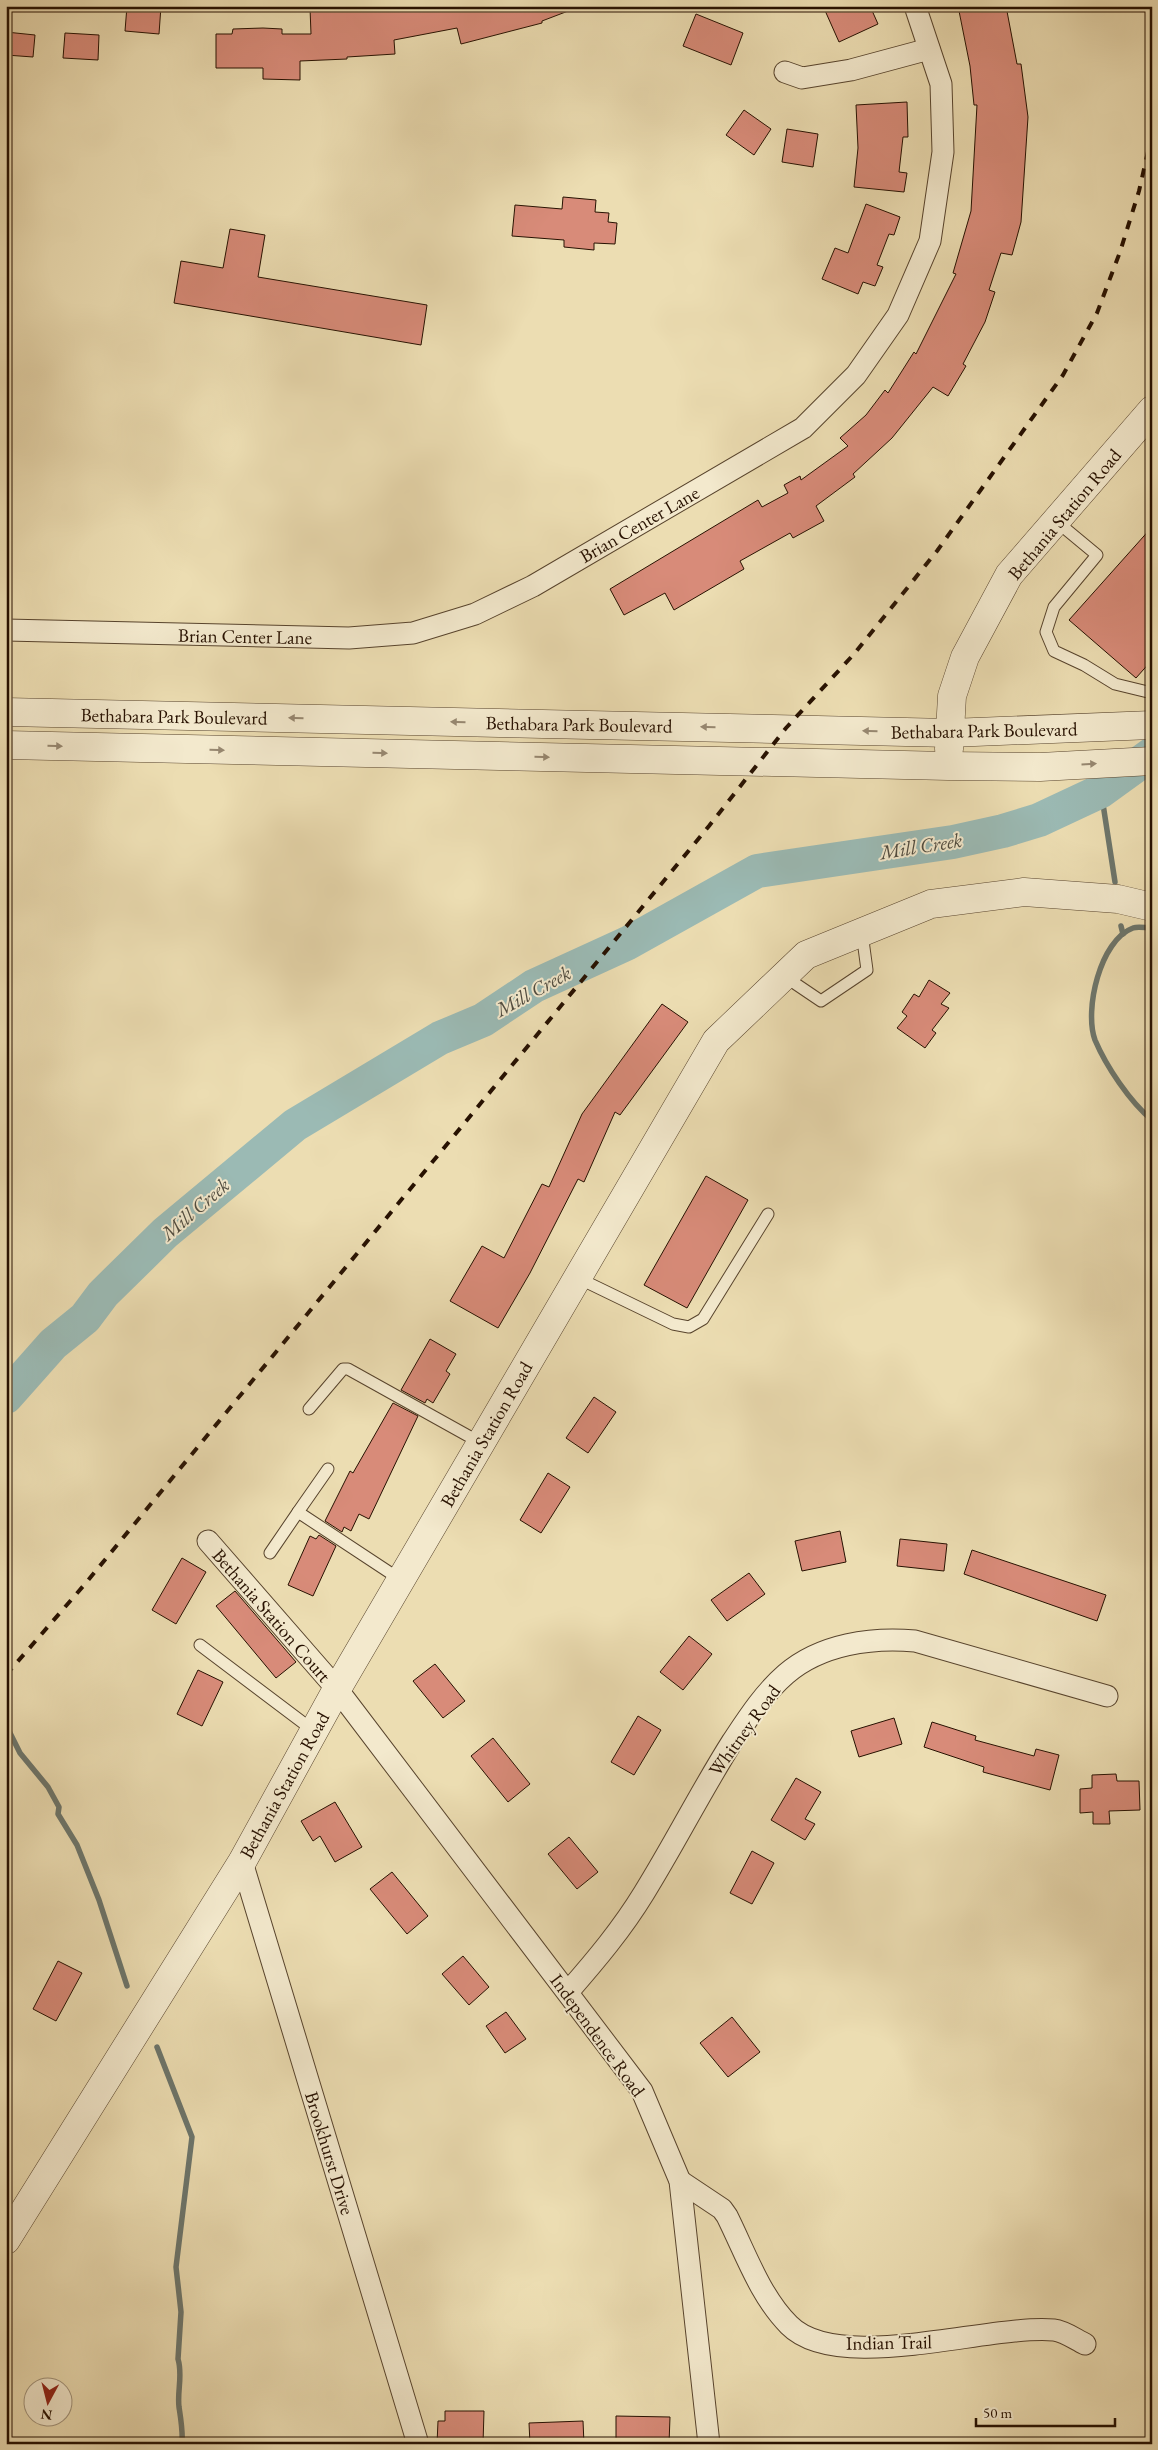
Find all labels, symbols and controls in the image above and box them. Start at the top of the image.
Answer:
street label: Bethania Station Road [1002,443,1127,585]
street label: Brian Center Lane [575,480,704,569]
street label: Brian Center Lane [178,623,312,650]
street label: Bethabara Park Boulevard [80,702,268,731]
street label: Bethabara Park Boulevard [485,710,673,739]
one-way arrow [287,714,303,722]
street label: Bethabara Park Boulevard [890,716,1078,745]
one-way arrow [450,718,466,726]
one-way arrow [700,723,716,731]
one-way arrow [862,726,878,734]
one-way arrow [47,743,63,751]
one-way arrow [210,746,226,754]
one-way arrow [372,749,388,757]
one-way arrow [535,753,551,761]
one-way arrow [1081,760,1097,768]
water label: Mill Creek [877,827,964,865]
water label: Mill Creek [490,960,576,1023]
water label: Mill Creek [154,1172,235,1247]
street label: Bethania Station Road [435,1357,538,1512]
street label: Bethania Station Court [207,1543,337,1687]
street label: Whitney Road [703,1679,786,1781]
street label: Bethania Station Road [234,1707,335,1863]
street label: Independence Road [545,1969,651,2102]
street label: Brookhurst Drive [299,2088,360,2218]
street label: Indian Trail [846,2329,933,2356]
north arrow [22,2378,72,2428]
scale bar [976,2395,1114,2427]
text: 50 m [983,2403,1012,2422]
text: N [39,2405,53,2425]

